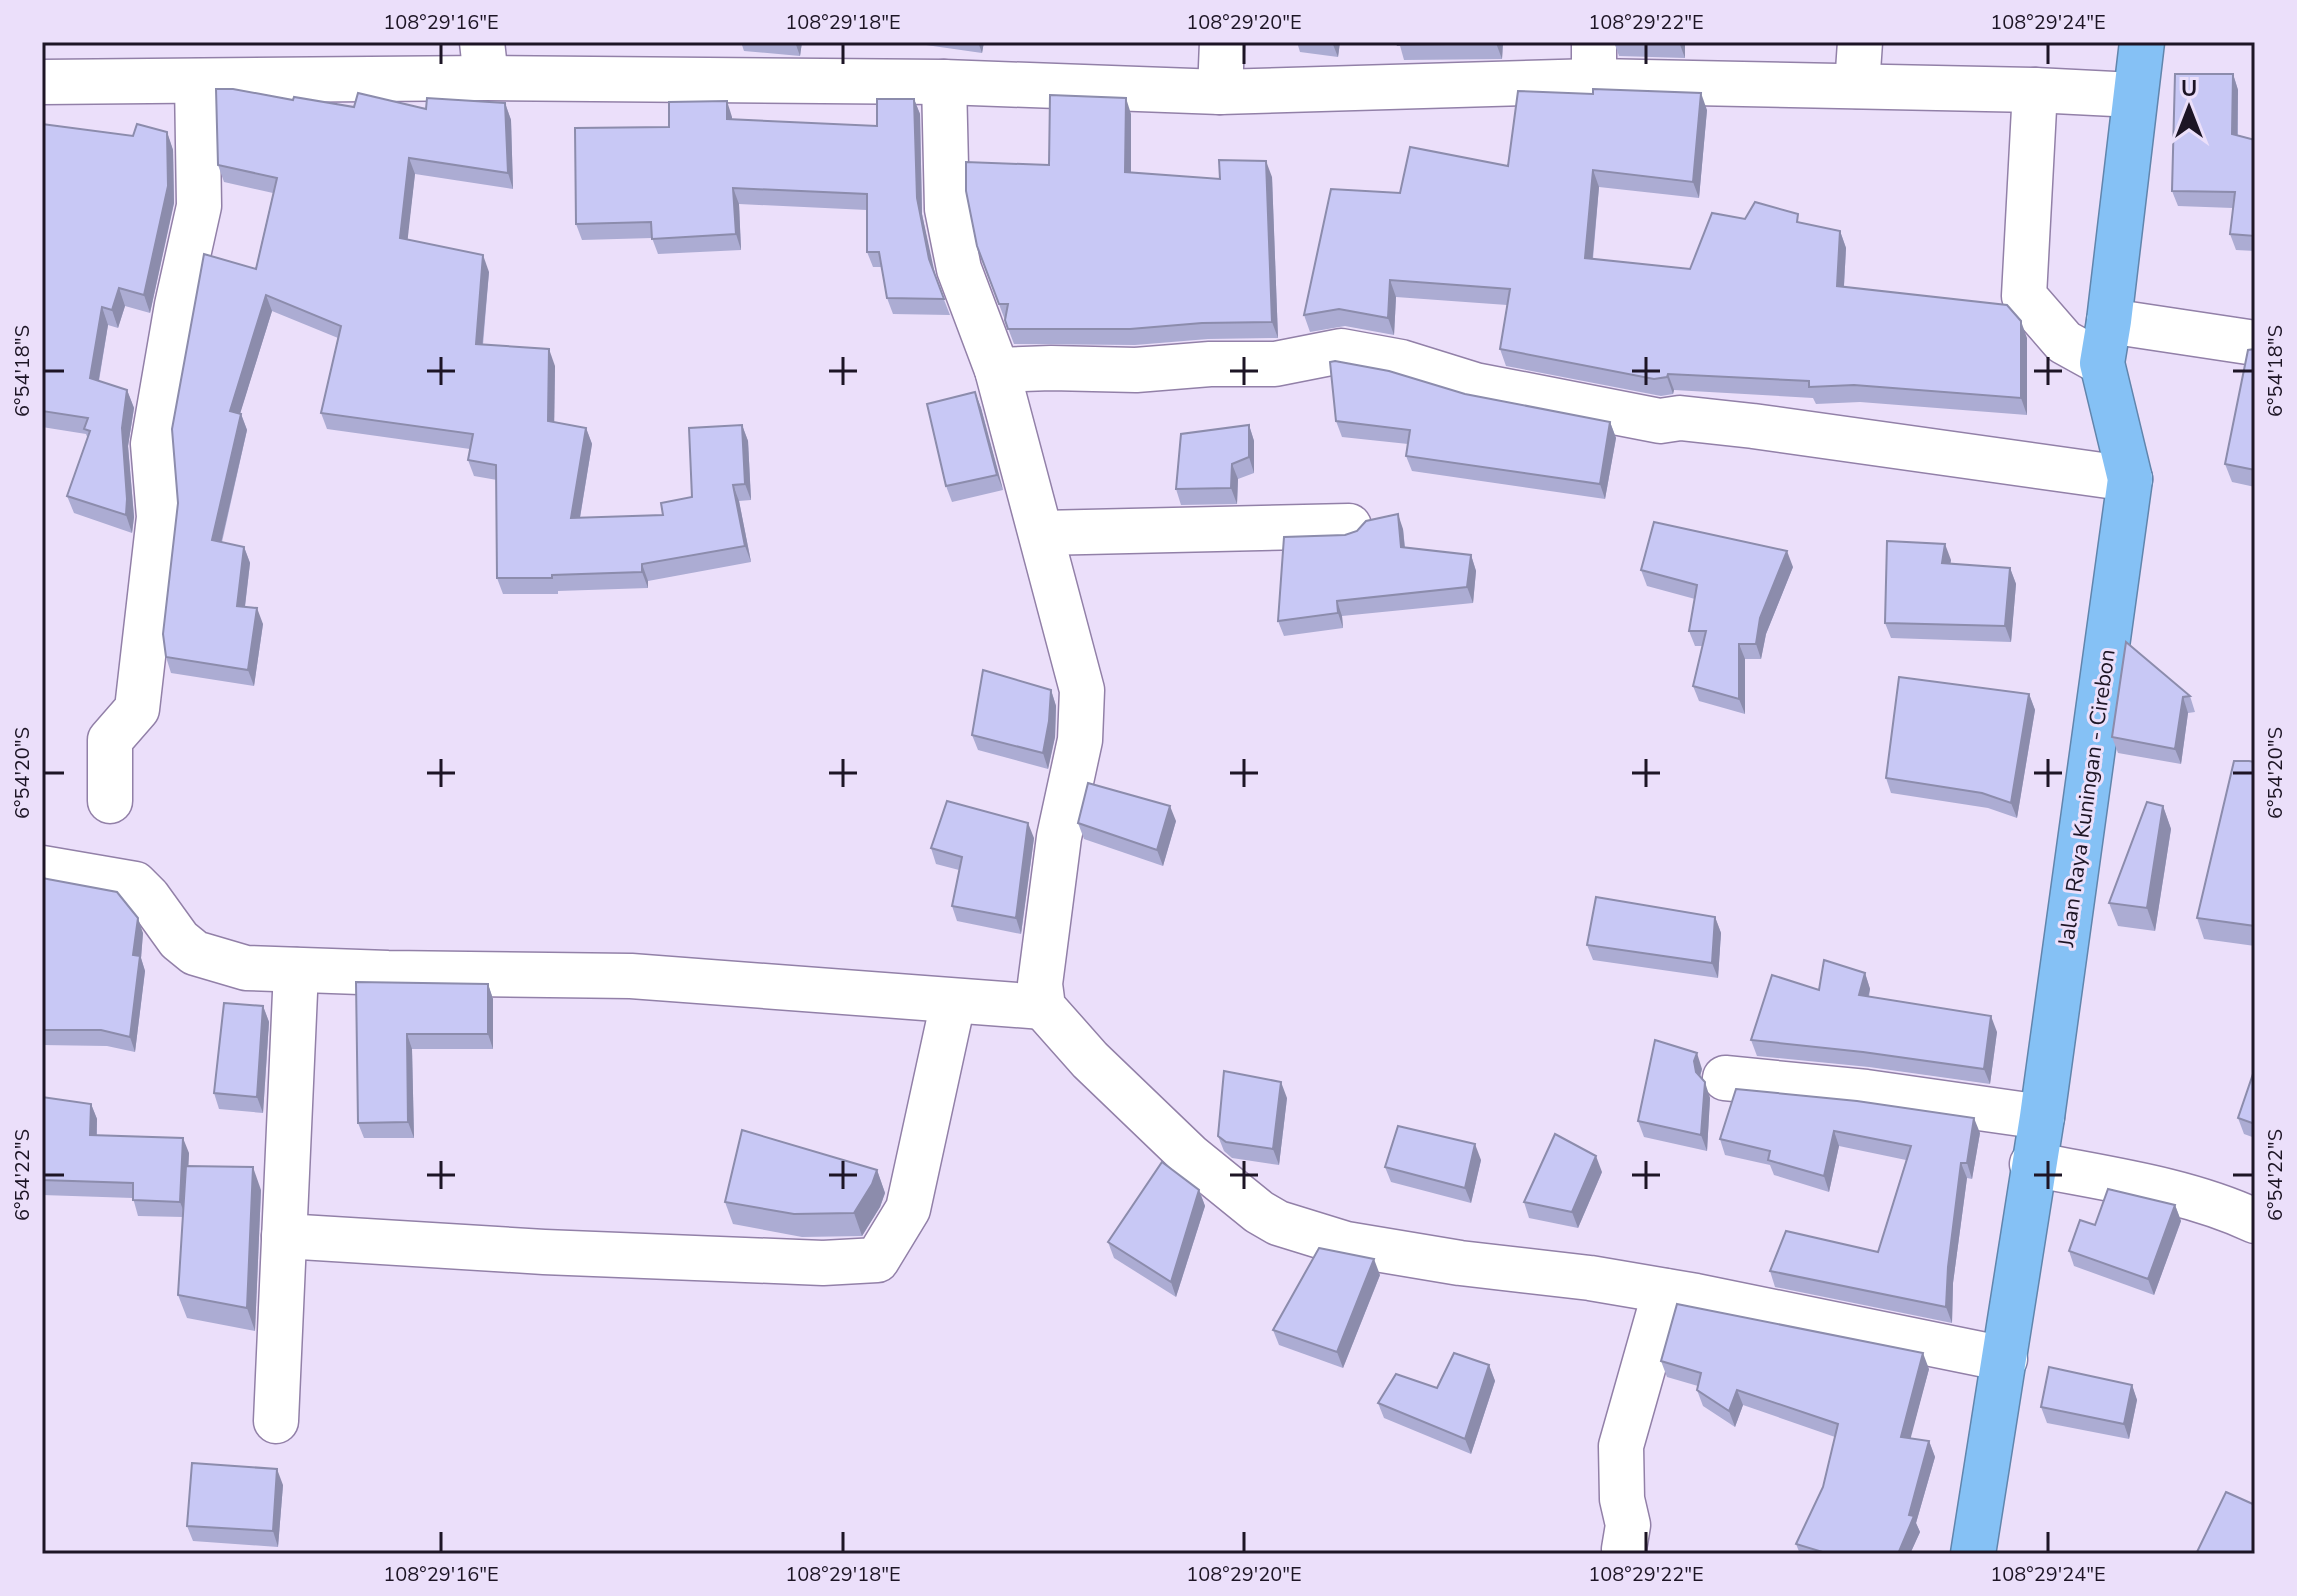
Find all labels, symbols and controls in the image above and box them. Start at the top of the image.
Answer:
text: 108°29'16"E [383,9,499,36]
text: 108°29'18"E [785,9,901,36]
text: 108°29'20"E [1186,9,1302,36]
text: 108°29'22"E [1588,9,1704,36]
text: 108°29'24"E [1990,9,2106,36]
north arrow [2149,68,2229,148]
text: U [2181,74,2197,104]
text: 6°54'18"S [9,325,36,417]
text: 6°54'18"S [2262,325,2289,417]
street label: Jalan Raya Kuningan - Cirebon [2051,647,2123,950]
text: 6°54'20"S [9,727,36,819]
text: 6°54'20"S [2262,727,2289,819]
text: 6°54'22"S [9,1129,36,1221]
text: 6°54'22"S [2262,1129,2289,1221]
text: 108°29'16"E [383,1561,499,1588]
text: 108°29'18"E [785,1561,901,1588]
text: 108°29'20"E [1186,1561,1302,1588]
text: 108°29'22"E [1588,1561,1704,1588]
text: 108°29'24"E [1990,1561,2106,1588]

